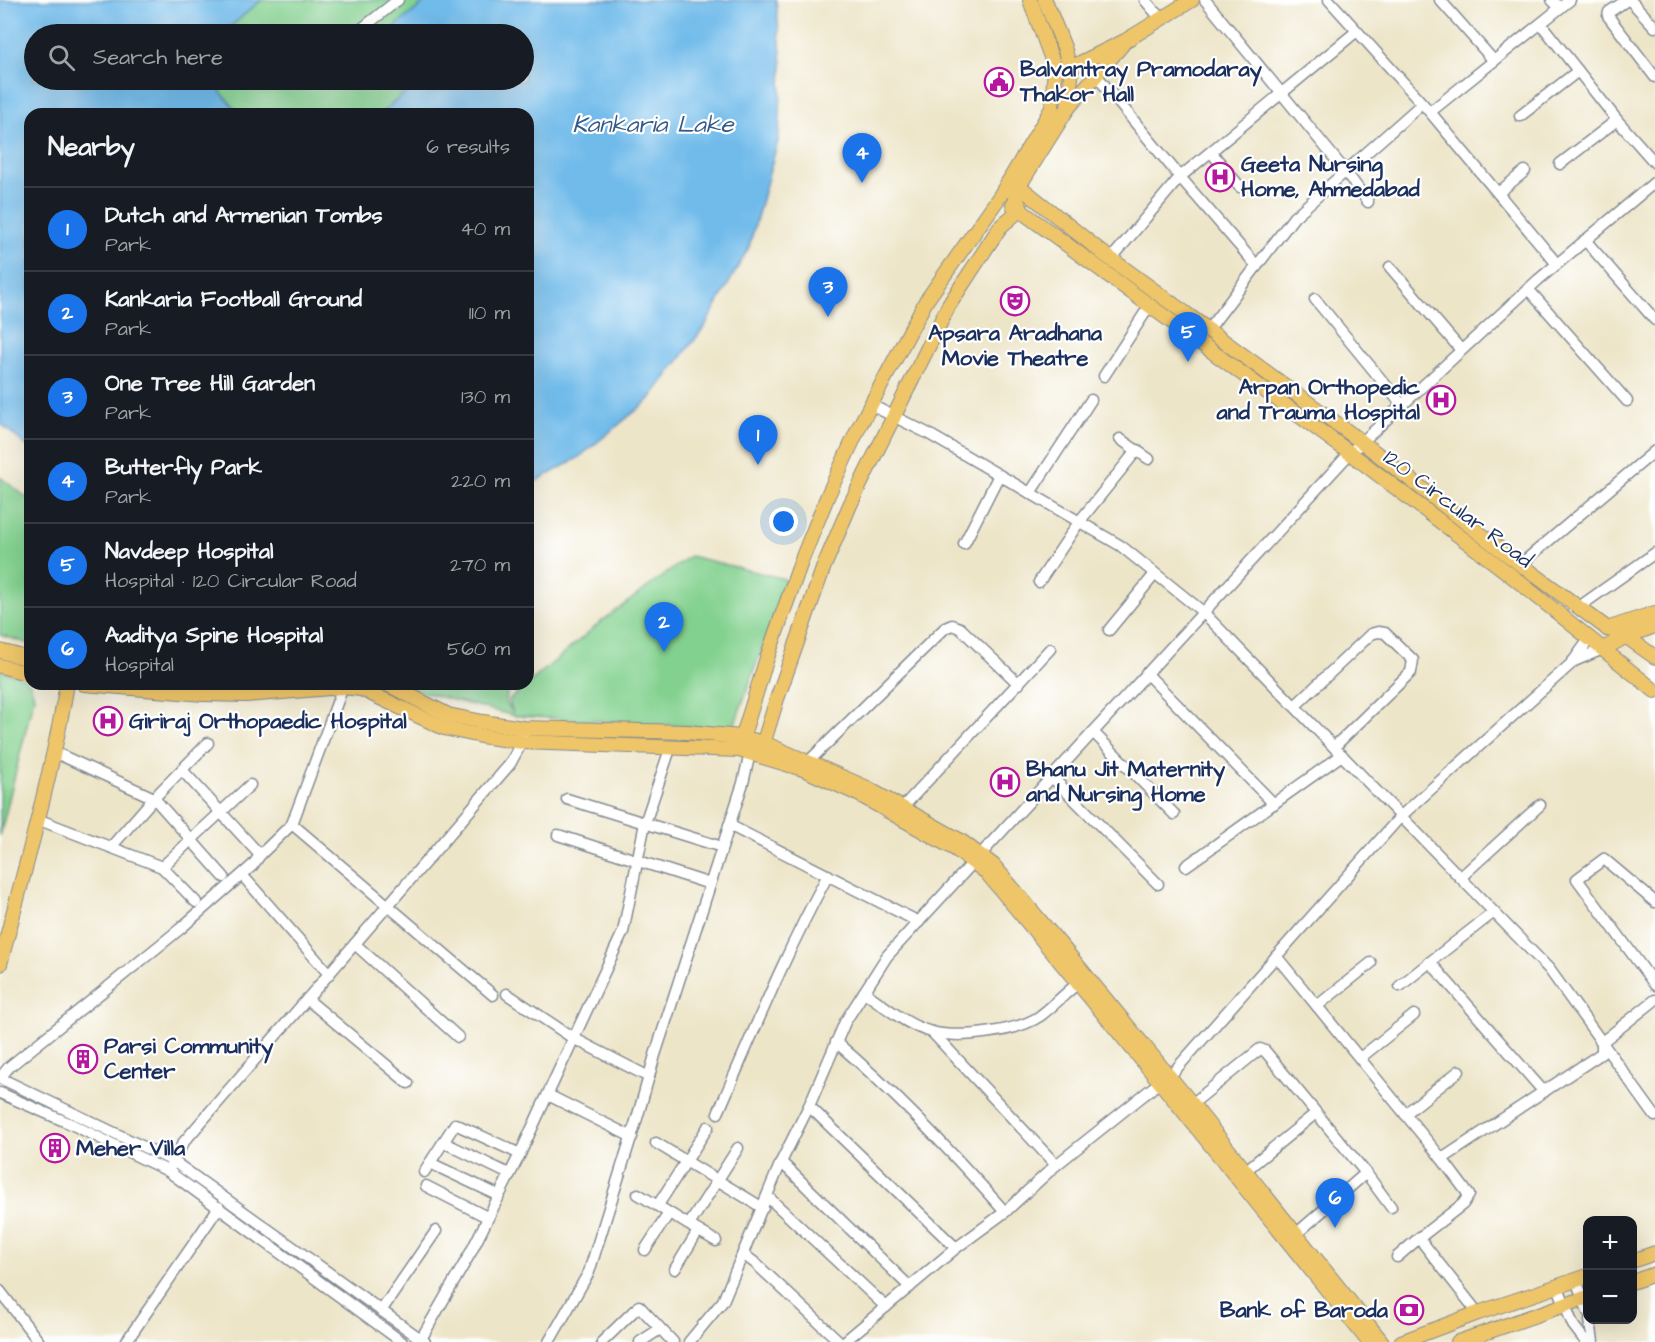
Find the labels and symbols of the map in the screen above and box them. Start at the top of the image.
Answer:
place label: Balvantray Pramodaray Thakor Hall [1019,54,1263,110]
public building icon: Balvantray Pramodaray Thakor Hall [983,66,1015,98]
water label: Kankaria Lake [573,108,734,142]
pin: 4 [842,134,882,183]
place label: Geeta Nursing Home, Ahmedabad [1241,149,1420,205]
hospital icon: Geeta Nursing Home, Ahmedabad [1204,161,1236,193]
pin: 3 [808,268,848,317]
theatre icon: Apsara Aradhana Movie Theatre [999,285,1031,317]
pin: 5 [1168,312,1208,362]
place label: Apsara Aradhana Movie Theatre [928,318,1103,374]
place label: Arpan Orthopedic and Trauma Hospital [1216,372,1421,428]
hospital icon: Arpan Orthopedic and Trauma Hospital [1425,384,1457,416]
pin: 1 [738,416,777,465]
street label: 120 Circular Road [1377,442,1539,576]
your location [769,507,798,536]
pin: 2 [644,602,684,652]
hospital icon: Giriraj Orthopaedic Hospital [92,705,124,737]
place label: Giriraj Orthopaedic Hospital [129,706,407,737]
place label: Bhanu Jit Maternity and Nursing Home [1025,754,1226,811]
hospital icon: Bhanu Jit Maternity and Nursing Home [989,766,1021,798]
place label: Parsi Community Center [104,1031,274,1087]
building icon: Parsi Community Center [67,1043,99,1075]
building icon: Meher Villa [39,1132,71,1164]
place label: Meher Villa [76,1133,186,1164]
pin: 6 [1316,1178,1354,1228]
bank icon: Bank of Baroda [1393,1294,1425,1326]
place label: Bank of Baroda [1220,1295,1389,1326]

